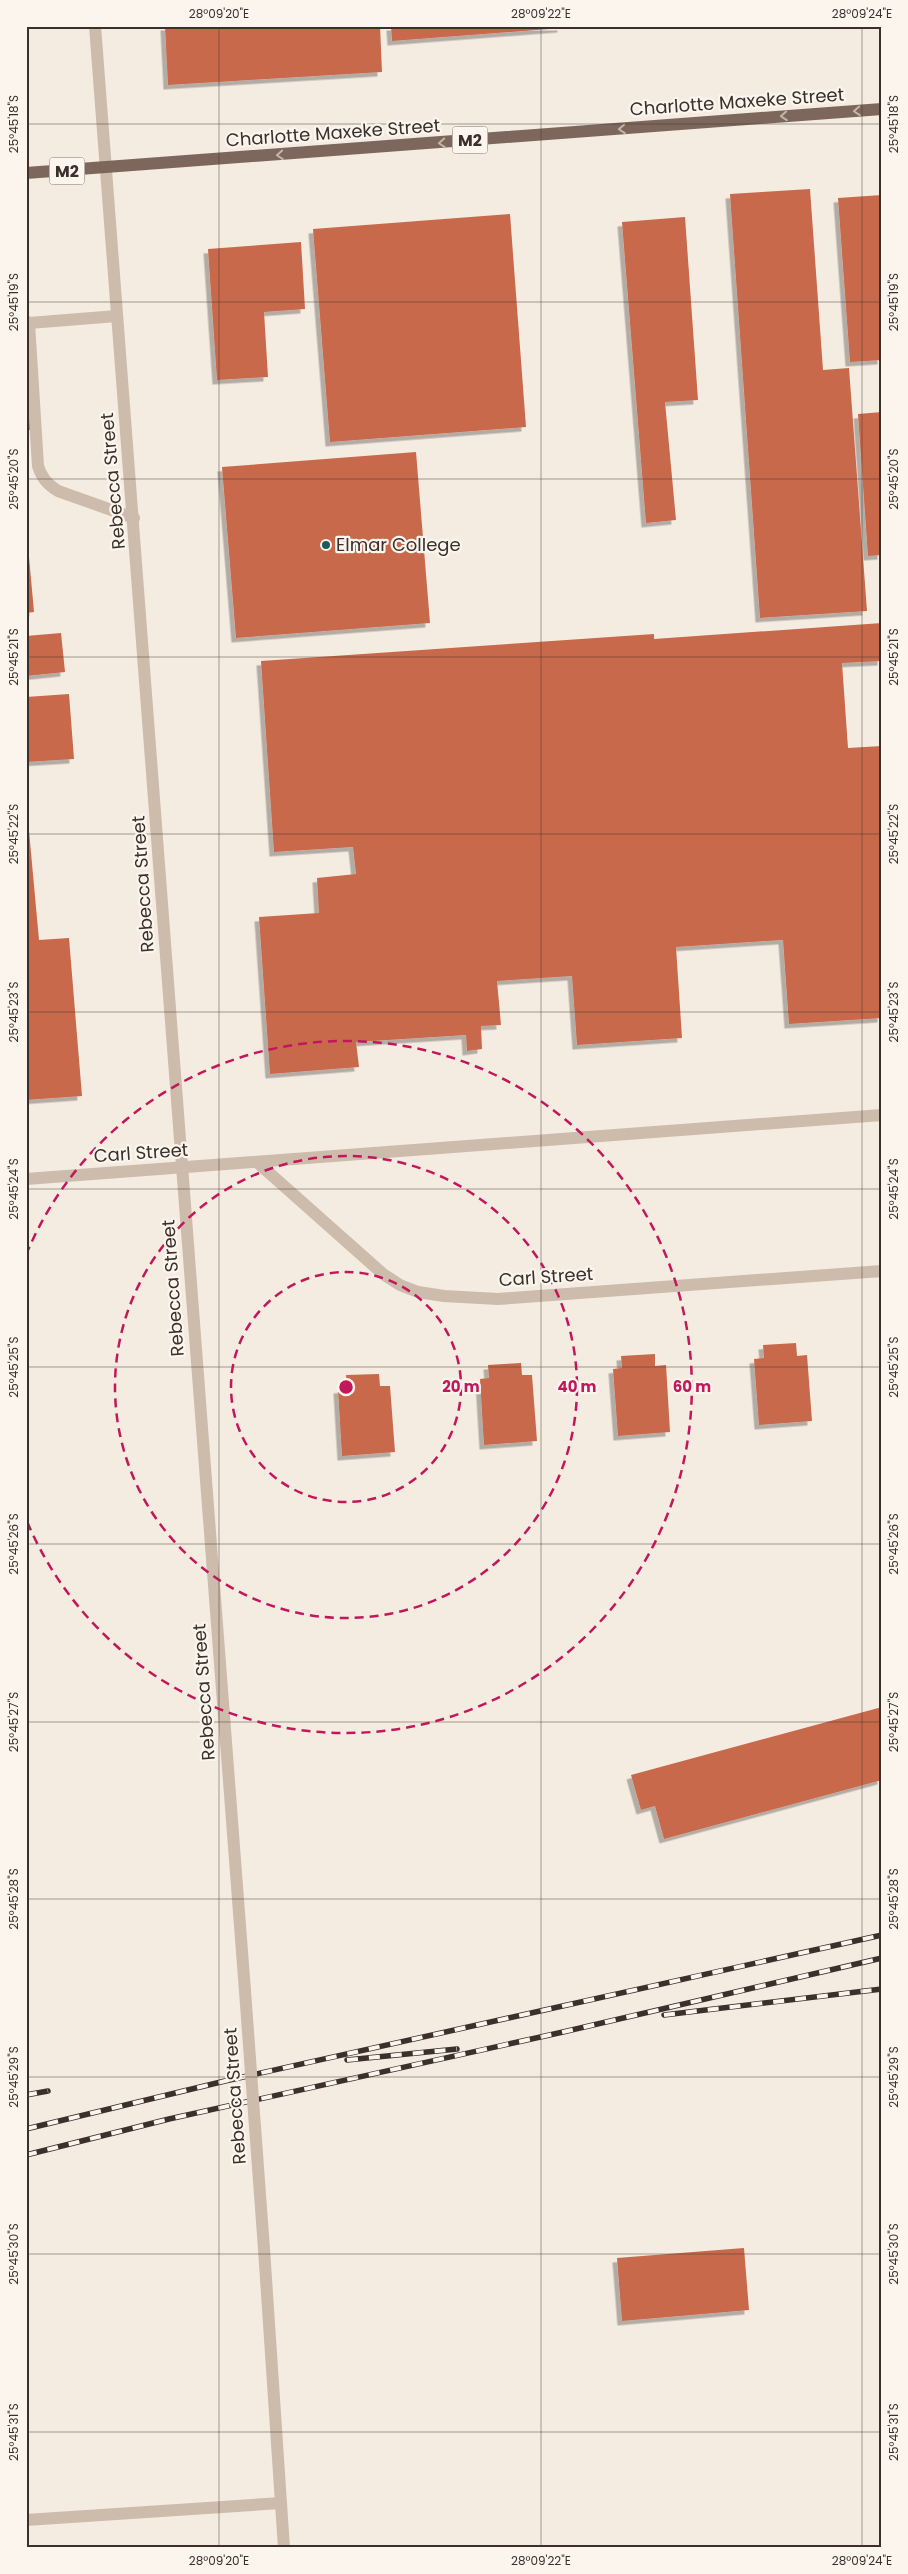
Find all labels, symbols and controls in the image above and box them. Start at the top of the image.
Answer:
text: 28°09'20"E [189,5,249,22]
text: 28°09'22"E [511,5,571,22]
text: 28°09'24"E [832,5,892,22]
street label: Charlotte Maxeke Street [629,82,845,121]
text: 25°45'18"S [5,95,22,153]
text: 25°45'18"S [885,95,902,153]
one-way arrow [853,105,861,116]
one-way arrow [780,111,788,122]
street label: Charlotte Maxeke Street [225,113,441,152]
one-way arrow [618,123,626,134]
road number: M2 [452,126,488,154]
one-way arrow [438,137,446,148]
one-way arrow [276,149,284,160]
road number: M2 [50,158,84,185]
text: 25°45'19"S [5,273,22,331]
text: 25°45'19"S [885,273,902,331]
street label: Rebecca Street [94,412,131,550]
text: 25°45'20"S [5,448,22,510]
text: 25°45'20"S [885,448,902,510]
place label: Elmar College [336,532,461,557]
marker: Elmar College [320,539,332,551]
text: 25°45'21"S [5,628,22,686]
text: 25°45'21"S [885,628,902,686]
text: 25°45'22"S [5,804,22,864]
text: 25°45'22"S [885,804,902,864]
street label: Rebecca Street [125,815,160,953]
text: 25°45'23"S [5,982,22,1042]
text: 25°45'23"S [885,982,902,1042]
street label: Carl Street [93,1137,189,1168]
text: 25°45'24"S [5,1158,22,1220]
text: 25°45'24"S [885,1158,902,1220]
street label: Rebecca Street [155,1219,190,1357]
street label: Carl Street [498,1261,594,1292]
text: 25°45'25"S [5,1336,22,1398]
text: 25°45'25"S [885,1336,902,1398]
text: 20 m [442,1376,480,1397]
text: 40 m [557,1376,597,1397]
text: 60 m [673,1376,711,1397]
centre of rings [337,1378,355,1396]
text: 25°45'26"S [5,1513,22,1575]
text: 25°45'26"S [885,1513,902,1575]
street label: Rebecca Street [186,1623,221,1761]
text: 25°45'27"S [5,1692,22,1752]
text: 25°45'27"S [885,1692,902,1752]
text: 25°45'28"S [5,1868,22,1930]
text: 25°45'28"S [885,1868,902,1930]
street label: Rebecca Street [217,2027,252,2165]
text: 25°45'29"S [5,2046,22,2108]
text: 25°45'29"S [885,2046,902,2108]
text: 25°45'30"S [5,2223,22,2285]
text: 25°45'30"S [885,2223,902,2285]
text: 25°45'31"S [5,2403,22,2461]
text: 25°45'31"S [885,2403,902,2461]
text: 28°09'20"E [189,2552,249,2569]
text: 28°09'22"E [511,2552,571,2569]
text: 28°09'24"E [832,2552,892,2569]

